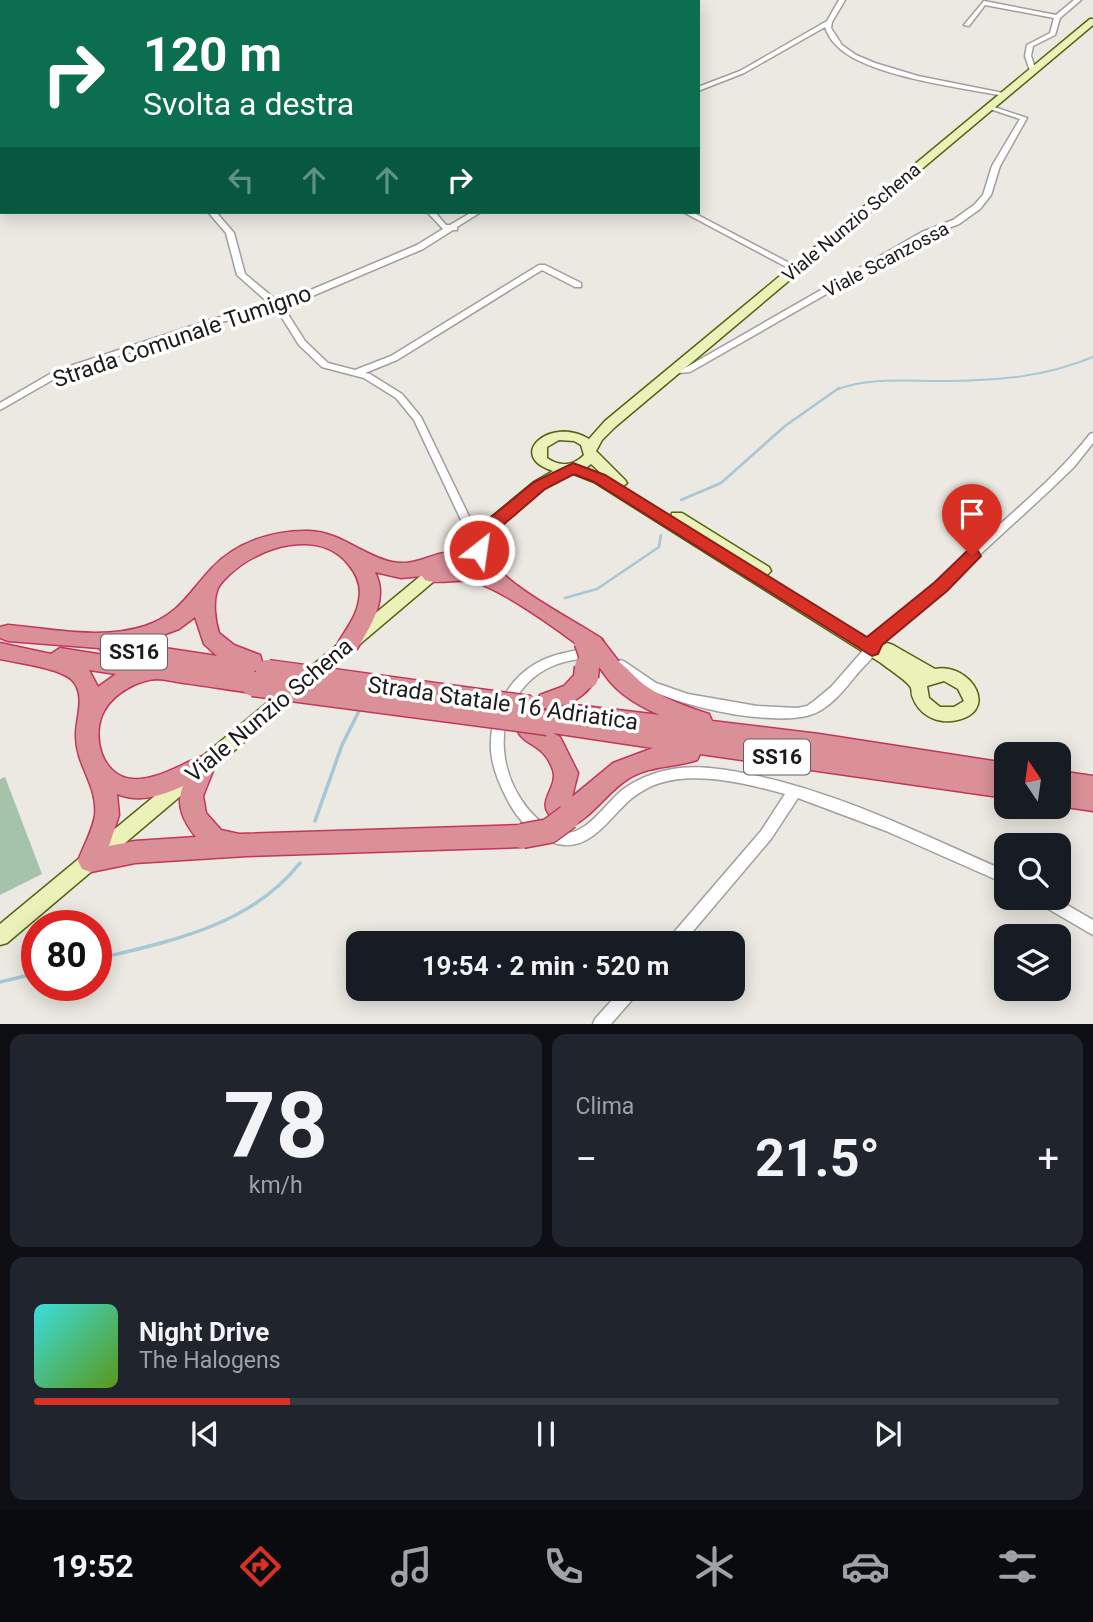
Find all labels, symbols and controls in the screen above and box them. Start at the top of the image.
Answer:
text: 120 m [143,26,282,83]
icon: right [28,28,119,119]
text: Svolta a destra [143,85,354,123]
street label: Viale Nunzio Schena [778,158,925,287]
icon: left [222,161,260,199]
icon: ahead [295,161,333,199]
icon: ahead [368,161,406,199]
icon: right [441,161,479,199]
street label: Viale Scanzossa [820,217,953,302]
street label: Strada Comunale Tumigno [50,280,315,393]
pin [942,484,1002,556]
icon: arrive [953,495,991,533]
position arrow [442,513,516,587]
street label: Viale Nunzio Schena [180,633,358,788]
road number: SS16 [101,634,167,670]
street label: Strada Statale 16 Adriatica [366,671,640,736]
road number: SS16 [744,740,810,774]
north arrow [994,742,1071,819]
map controls [994,742,1071,1001]
button: search [994,833,1071,910]
speed limit sign: 80 [21,910,112,1001]
button: layers [994,924,1071,1001]
text: 19:54 · 2 min · 520 m [422,951,669,981]
text: 78 [224,1073,328,1179]
text: Clima [576,1093,634,1120]
text: 21.5° [755,1128,880,1189]
text: − [576,1137,597,1181]
text: + [1037,1137,1059,1181]
text: km/h [249,1172,303,1199]
text: Night Drive [139,1317,269,1347]
text: The Halogens [139,1347,281,1374]
icon: previous [186,1415,224,1453]
icon: pause [527,1415,565,1453]
icon: next [869,1415,907,1453]
icon: directions [236,1542,285,1591]
icon: music [387,1542,436,1591]
icon: phone [539,1542,588,1591]
icon: climate [690,1542,739,1591]
icon: car [841,1542,890,1591]
icon: filters [993,1542,1042,1591]
text: 19:52 [51,1547,134,1585]

